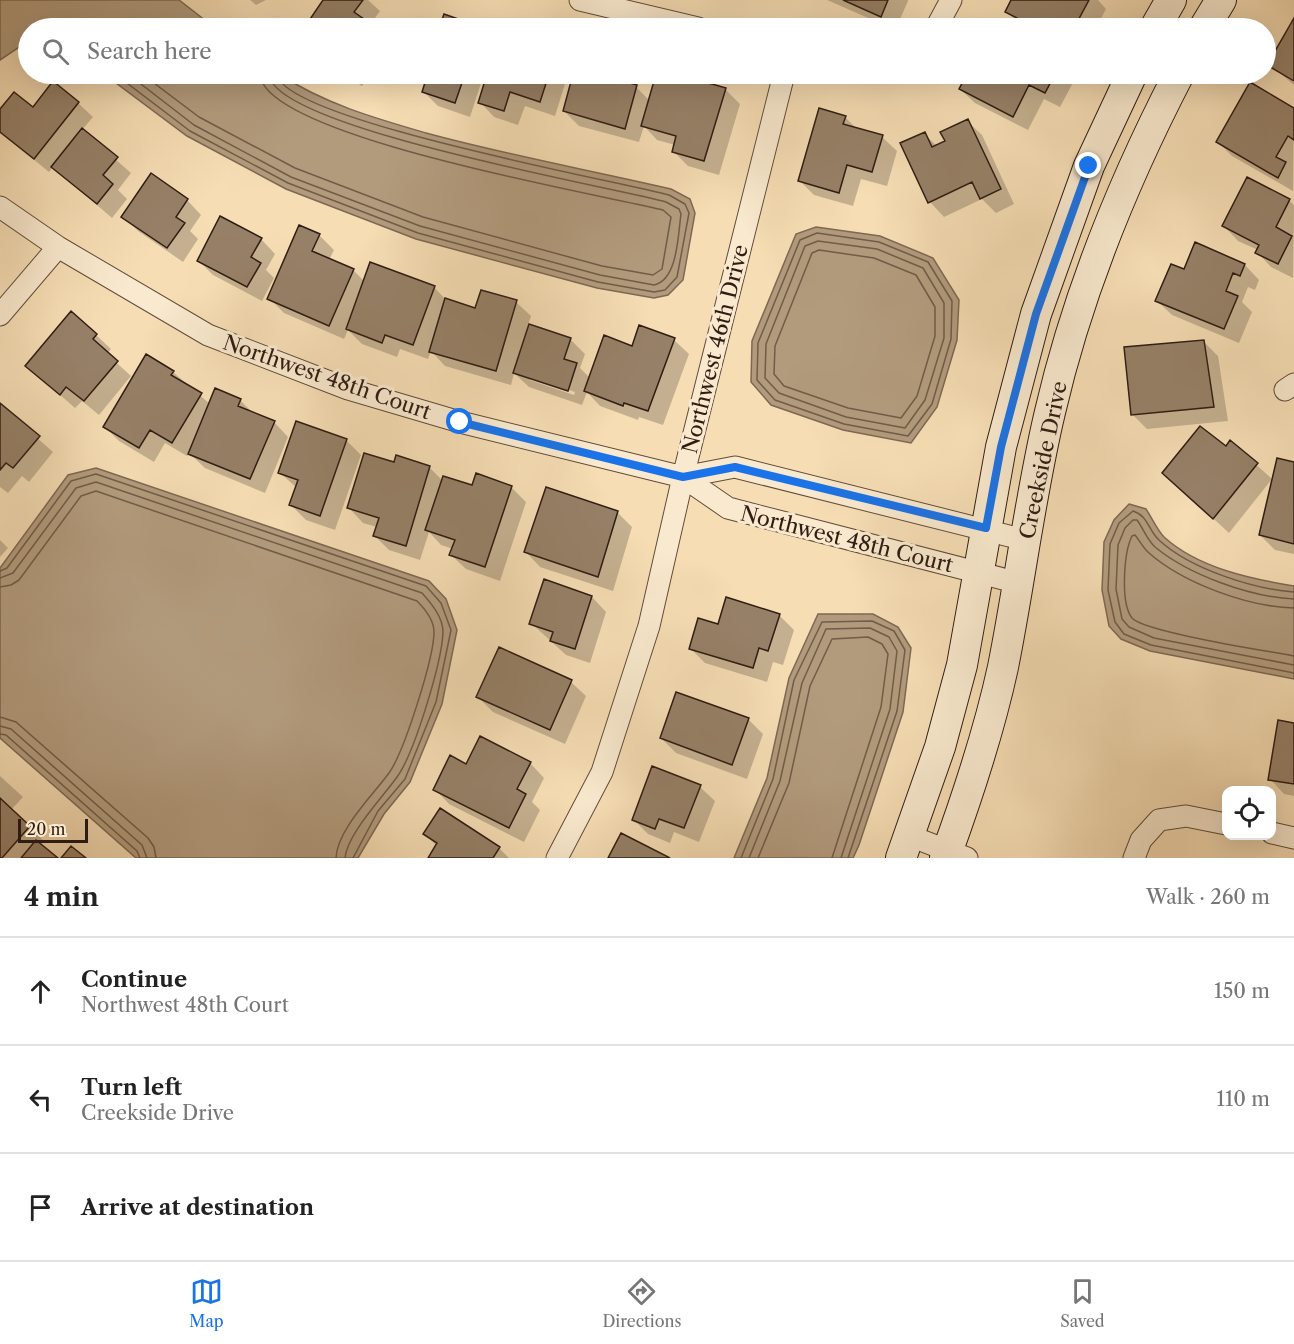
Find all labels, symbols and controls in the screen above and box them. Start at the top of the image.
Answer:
search box [18,18,1276,84]
icon: search [39,35,72,68]
text: Search here [87,38,212,65]
route end [1075,152,1101,178]
street label: Northwest 46th Drive [677,242,753,456]
street label: Northwest 48th Court [220,330,435,425]
street label: Creekside Drive [1014,379,1072,541]
route start [446,408,472,434]
street label: Northwest 48th Court [738,500,956,578]
map controls [1222,786,1276,840]
button: locate [1222,786,1276,840]
scale bar [18,816,88,844]
text: 20 m [27,819,66,839]
text: 4 min [24,881,99,913]
text: Walk · 260 m [1146,885,1270,909]
text: Continue [81,966,187,993]
icon: ahead [24,975,57,1008]
text: 150 m [1214,979,1270,1003]
text: Northwest 48th Court [81,993,289,1017]
text: Turn left [81,1074,182,1101]
icon: left [24,1083,57,1116]
text: 110 m [1217,1087,1270,1111]
text: Creekside Drive [81,1101,234,1125]
icon: arrive [24,1191,57,1224]
text: Arrive at destination [81,1194,314,1221]
tab: Map [189,1275,224,1331]
tab: Directions [602,1275,681,1331]
tab: Saved [1060,1275,1105,1331]

